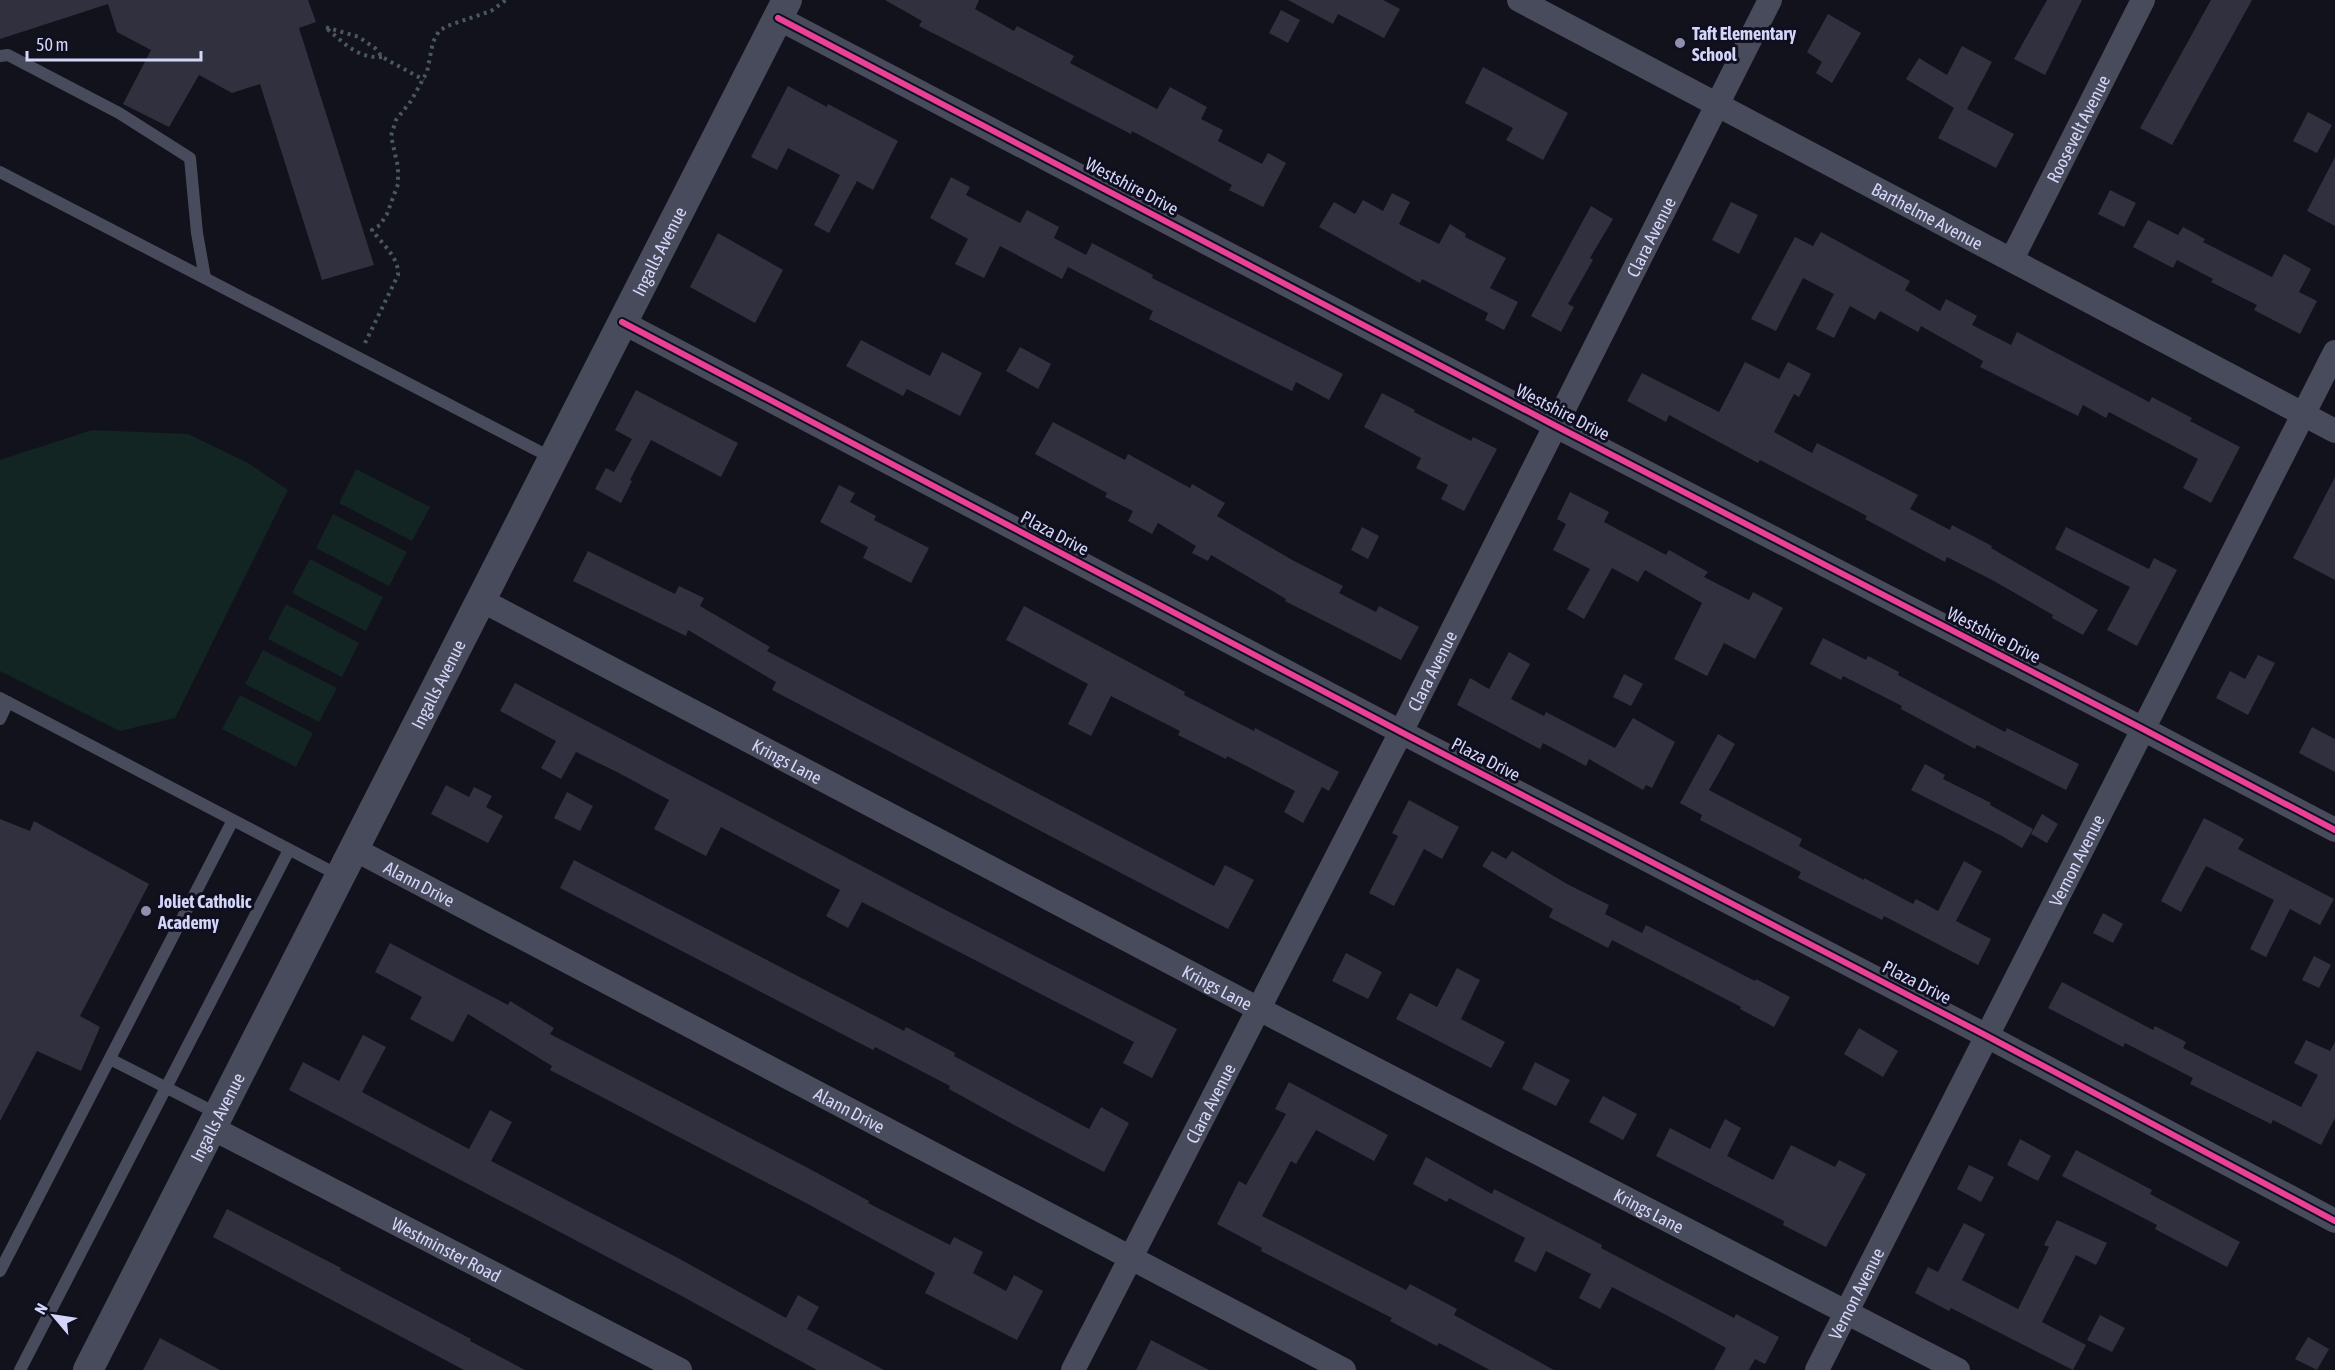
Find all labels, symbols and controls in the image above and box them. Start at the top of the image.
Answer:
place label: Taft Elementary School [1692,23,1797,65]
scale bar [27,24,201,62]
text: 50 m [36,34,68,55]
marker: Taft Elementary School [1673,36,1687,50]
street label: Roosevelt Avenue [2042,71,2114,186]
street label: Westshire Drive [1082,153,1182,219]
street label: Barthelme Avenue [1868,178,1987,254]
street label: Clara Avenue [1622,193,1680,280]
street label: Ingalls Avenue [627,203,690,299]
street label: Westshire Drive [1513,379,1613,445]
street label: Plaza Drive [1017,506,1093,560]
street label: Westshire Drive [1944,602,2044,668]
street label: Clara Avenue [1403,627,1461,714]
street label: Ingalls Avenue [406,636,469,732]
street label: Plaza Drive [1448,733,1524,785]
street label: Krings Lane [749,734,826,788]
street label: Vernon Avenue [2044,811,2108,910]
street label: Alann Drive [381,856,458,911]
place label: Joliet Catholic Academy [157,891,252,933]
marker: Joliet Catholic Academy [139,904,153,918]
street label: Plaza Drive [1879,956,1955,1008]
street label: Krings Lane [1179,960,1256,1014]
street label: Clara Avenue [1181,1060,1239,1147]
street label: Ingalls Avenue [186,1069,249,1165]
street label: Alann Drive [811,1083,888,1137]
street label: Krings Lane [1611,1184,1688,1237]
street label: Westminster Road [388,1212,505,1286]
street label: Vernon Avenue [1824,1244,1888,1343]
north arrow [24,1286,84,1346]
text: N [31,1300,51,1317]

